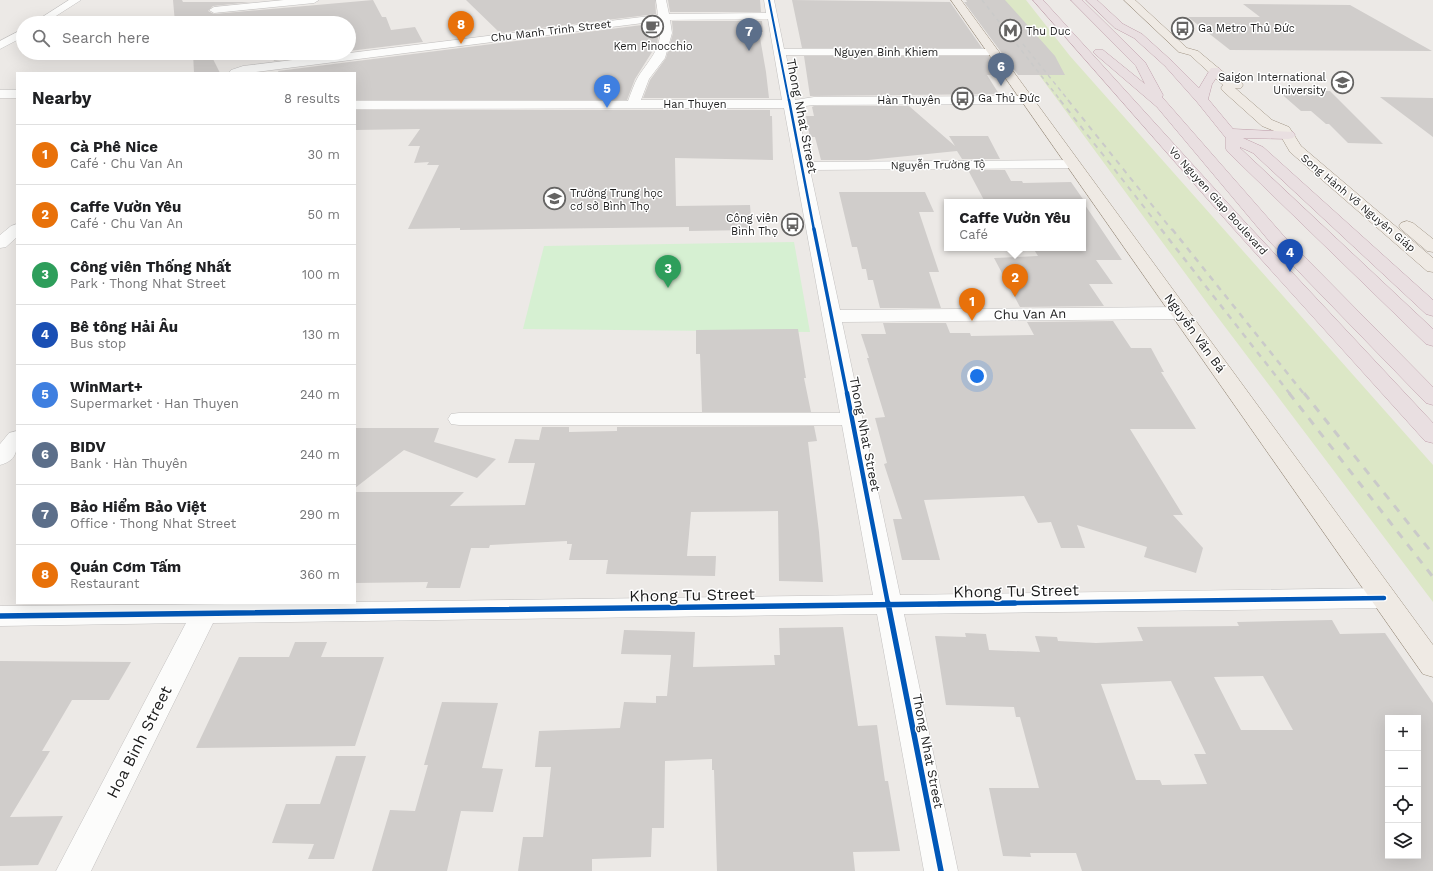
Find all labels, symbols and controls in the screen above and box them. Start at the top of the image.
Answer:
pin: 8 [448,11,474,44]
cafe icon: Kem Pinocchio [640,13,666,39]
bus stop icon: Ga Metro Thủ Đức [1170,15,1196,41]
search box [16,16,356,60]
street label: Chu Manh Trinh Street [490,17,612,45]
pin: 7 [736,18,762,51]
metro station icon: Thu Duc [997,18,1023,44]
place label: Ga Metro Thủ Đức [1198,22,1295,35]
place label: Thu Duc [1026,25,1071,38]
icon: search [30,27,52,49]
text: Search here [62,29,150,47]
place label: Kem Pinocchio [613,40,693,53]
street label: Nguyen Binh Khiem [834,46,938,59]
pin: 6 [988,53,1014,86]
street label: Thong Nhat Street [784,57,821,175]
school or university icon: Saigon International University [1329,70,1355,96]
place label: Saigon International University [1218,71,1327,97]
pin: 5 [594,75,620,108]
bus stop icon: Ga Thủ Đức [950,85,976,111]
text: Nearby [32,88,91,108]
text: 8 results [284,91,340,106]
place label: Ga Thủ Đức [978,92,1040,105]
street label: Hàn Thuyên [877,94,941,107]
street label: Han Thuyen [663,98,727,111]
text: Cà Phê Nice [70,138,158,156]
street label: Vo Nguyen Giap Boulevard [1166,144,1270,258]
text: 1 [42,147,48,162]
text: 30 m [308,147,340,162]
street label: Song Hành Võ Nguyên Giáp [1298,151,1418,255]
text: Café · Chu Van An [70,156,183,171]
street label: Nguyễn Trường Tộ [890,157,986,172]
school or university icon: Trường Trung học cơ sở Bình Thọ [541,186,567,212]
place label: Trường Trung học cơ sở Bình Thọ [570,187,663,213]
text: Caffe Vườn Yêu [70,198,181,216]
popup [944,199,1086,251]
text: 2 [41,207,49,222]
text: 50 m [308,207,340,222]
text: Caffe Vườn Yêu [959,209,1071,227]
bus stop icon: Công viên Bình Thọ [780,211,806,237]
place label: Công viên Bình Thọ [726,212,778,238]
text: Café · Chu Van An [70,216,183,231]
text: Café [959,227,988,242]
pin: 4 [1277,239,1303,272]
pin: 3 [655,255,681,288]
text: Công viên Thống Nhất [70,258,231,276]
pin: 2 [1002,264,1028,297]
text: 3 [41,267,49,282]
text: 100 m [302,267,340,282]
text: Park · Thong Nhat Street [70,276,226,291]
pin: 1 [959,288,985,321]
street label: Nguyễn Văn Bá [1161,290,1230,376]
street label: Chu Van An [994,306,1066,322]
text: Bê tông Hải Âu [70,318,178,336]
text: 4 [41,327,49,342]
text: 130 m [302,327,340,342]
text: Bus stop [70,336,126,351]
your location [967,366,987,386]
street label: Thong Nhat Street [847,375,884,493]
text: WinMart+ [70,378,143,396]
text: 5 [41,387,49,402]
text: 240 m [300,387,340,402]
text: Supermarket · Han Thuyen [70,396,239,411]
text: BIDV [70,438,106,456]
text: 6 [41,447,49,462]
text: 240 m [300,447,340,462]
text: Bank · Hàn Thuyên [70,456,188,471]
text: Bảo Hiểm Bảo Việt [70,498,206,516]
text: 7 [41,507,49,522]
text: 290 m [299,507,340,522]
text: Office · Thong Nhat Street [70,516,236,531]
text: Quán Cơm Tấm [70,558,181,576]
text: 8 [41,567,49,582]
text: 360 m [300,567,340,582]
text: Restaurant [70,576,140,591]
street label: Khong Tu Street [953,580,1079,602]
street label: Khong Tu Street [629,584,755,606]
street label: Hoa Binh Street [103,682,176,801]
street label: Thong Nhat Street [910,692,947,810]
map controls [1385,715,1421,859]
button: + [1385,715,1421,751]
button: − [1385,751,1421,787]
button: locate [1385,787,1421,823]
button: layers [1385,823,1421,859]

